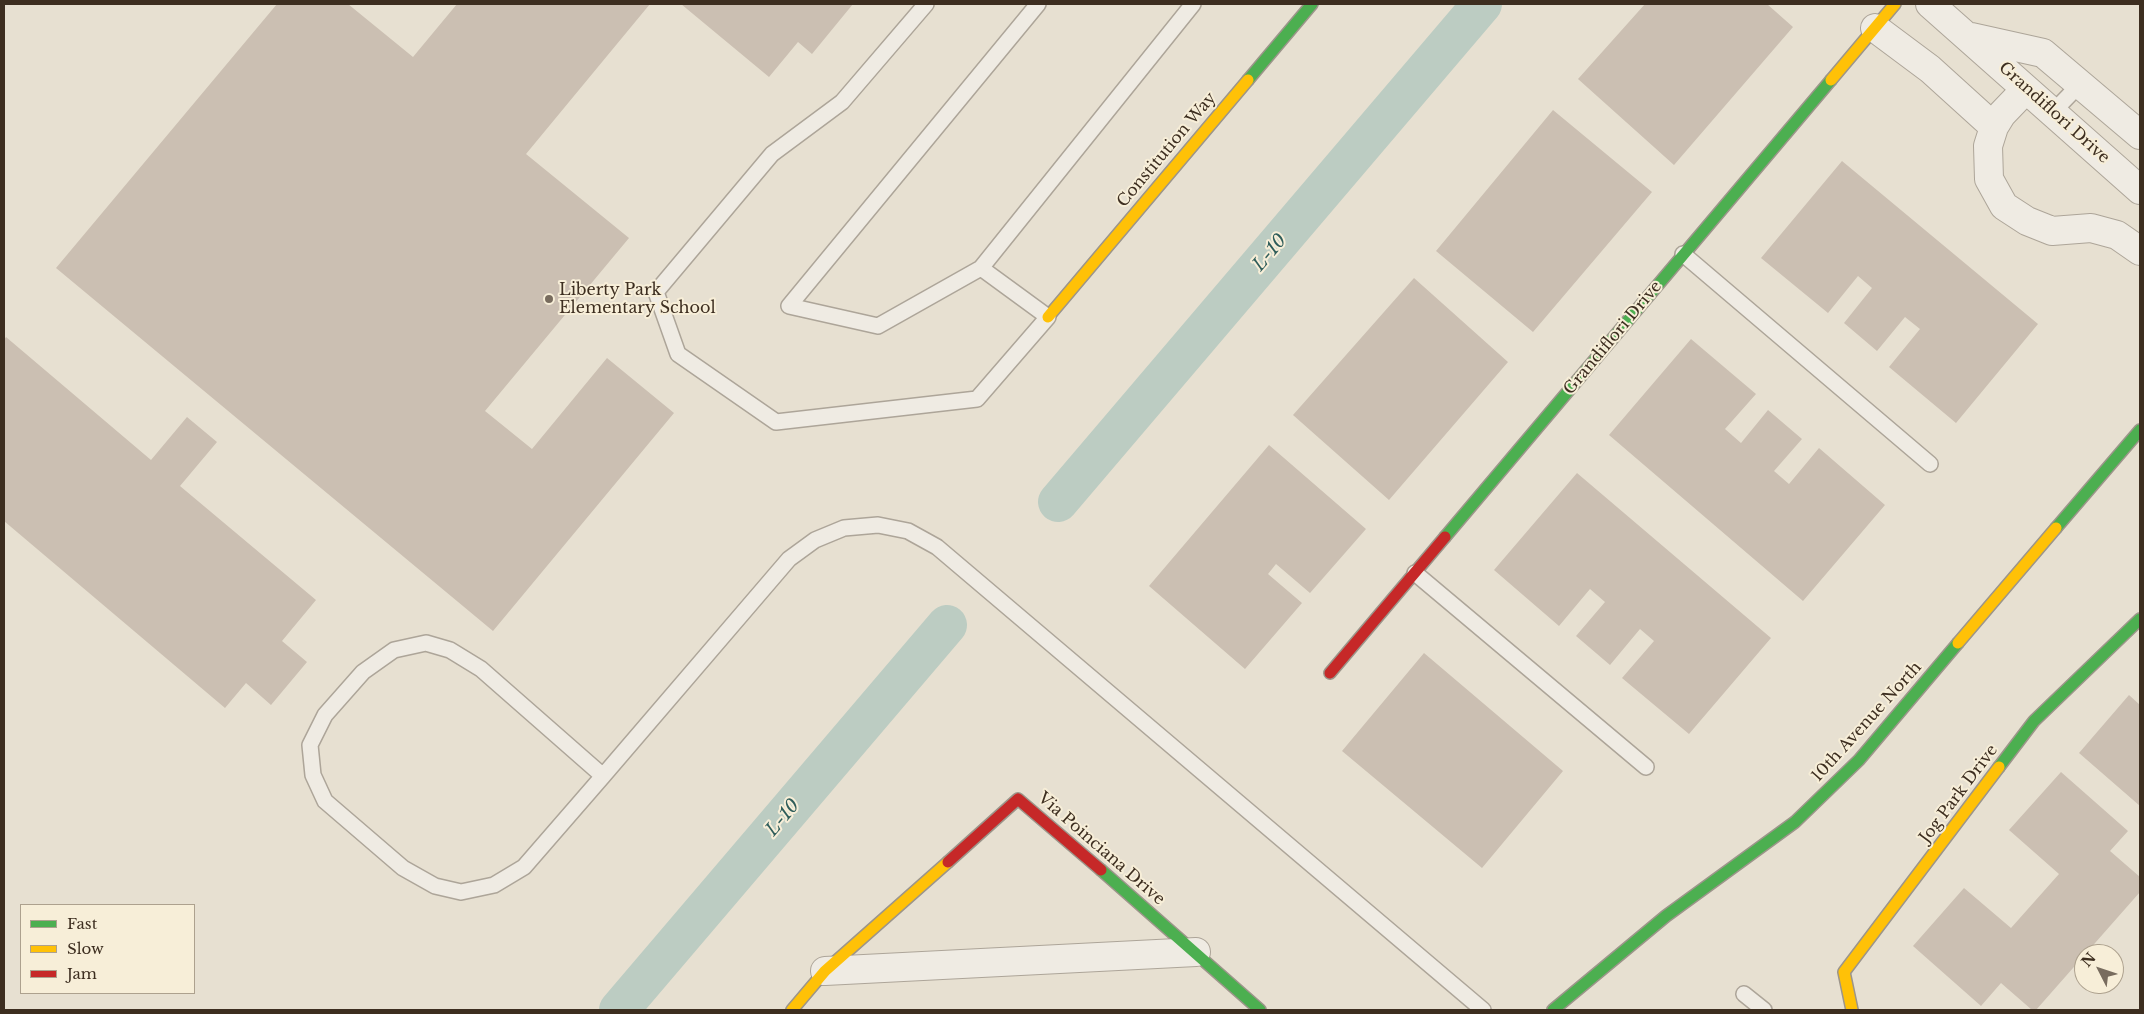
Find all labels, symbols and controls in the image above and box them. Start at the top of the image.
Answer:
street label: Grandiflori Drive [1995,58,2113,168]
street label: Constitution Way [1113,89,1221,211]
water label: L-10 [1249,230,1291,276]
street label: Grandiflori Drive [1560,277,1666,399]
place label: Liberty Park Elementary School [559,280,716,318]
marker: Liberty Park Elementary School [543,293,555,305]
street label: 10th Avenue North [1808,658,1926,786]
street label: Jog Park Drive [1916,741,2002,847]
street label: Via Poinciana Drive [1034,789,1168,909]
water label: L-10 [762,795,804,841]
legend [20,904,195,994]
text: Fast [67,914,97,933]
text: Slow [67,939,104,958]
north arrow [2074,944,2124,994]
text: N [2077,949,2100,971]
text: Jam [67,964,97,983]

